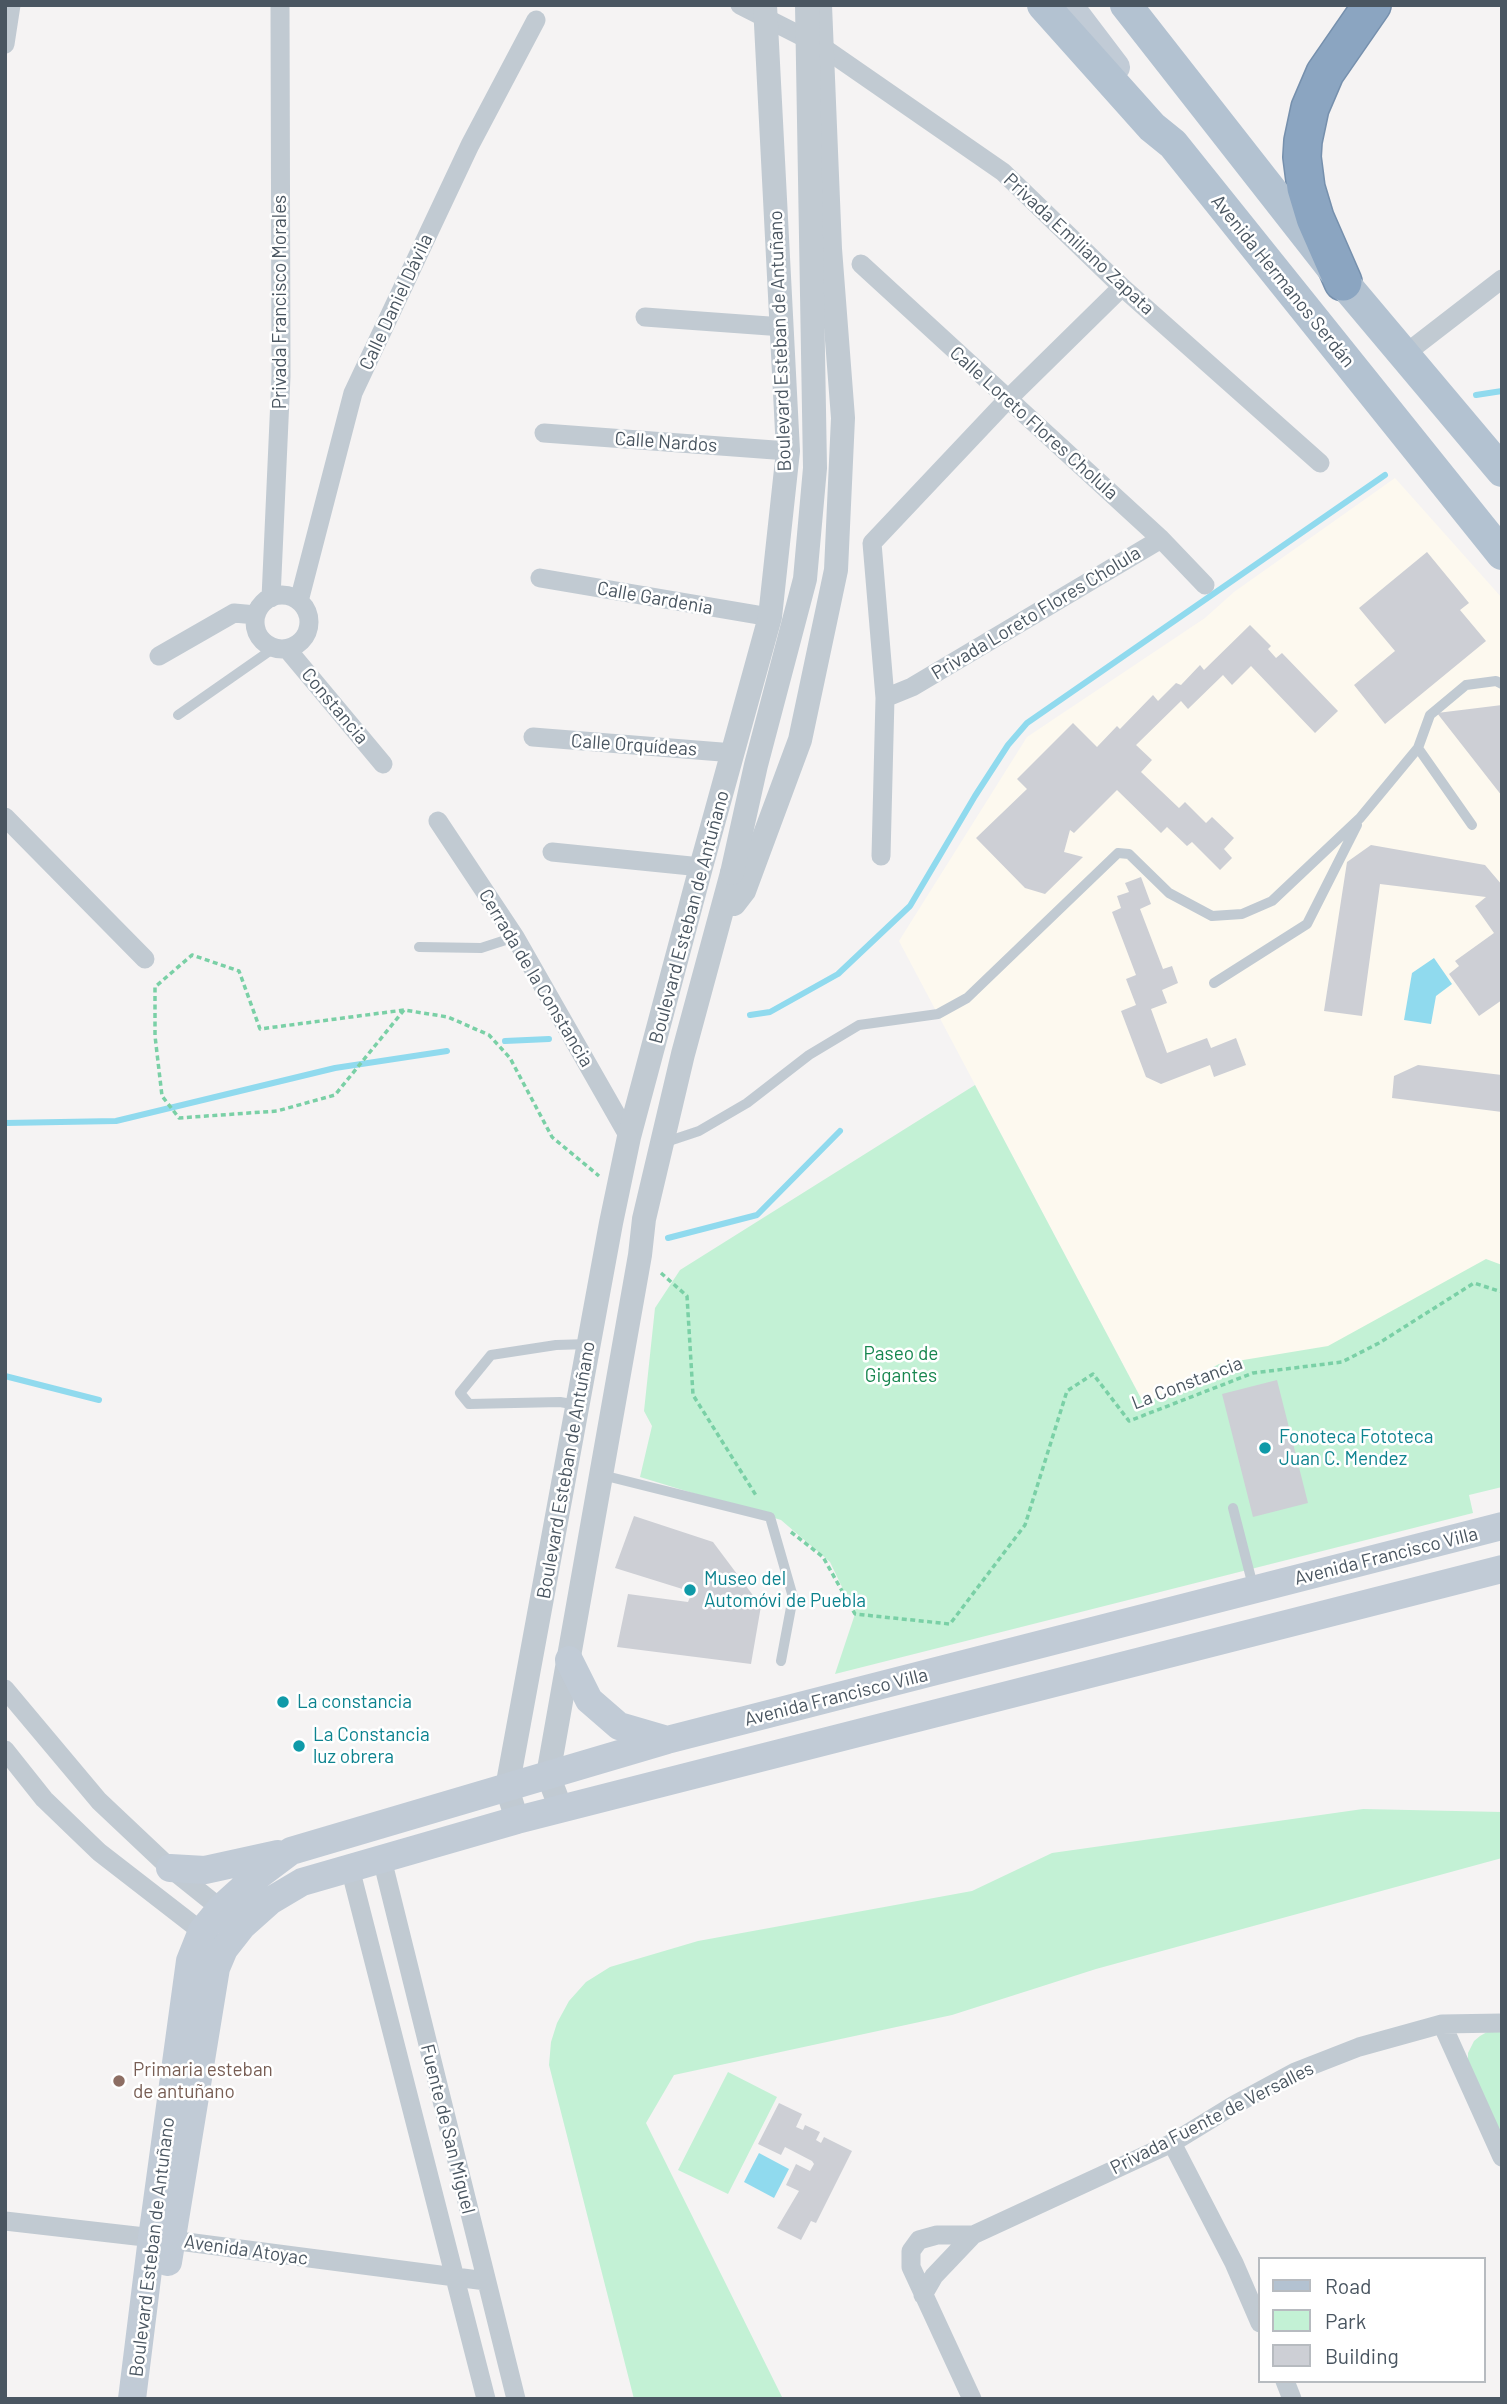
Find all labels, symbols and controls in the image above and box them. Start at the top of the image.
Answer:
street label: Privada Emiliano Zapata [999,168,1159,320]
street label: Avenida Hermanos Serdán [1206,190,1360,372]
street label: Privada Francisco Morales [269,195,291,409]
street label: Boulevard Esteban de Antuñano [764,210,796,472]
street label: Calle Daniel Dávila [354,230,438,374]
street label: Calle Loreto Flores Cholula [945,341,1123,505]
street label: Calle Nardos [614,427,718,457]
street label: Privada Loreto Flores Cholula [927,541,1145,685]
street label: Calle Gardenia [595,577,715,619]
street label: Constancia [297,663,373,749]
street label: Calle Orquídeas [570,729,698,761]
street label: Boulevard Esteban de Antuñano [644,788,734,1046]
street label: Cerrada de la Constancia [474,885,598,1071]
street label: Boulevard Esteban de Antuñano [532,1339,600,1601]
park label: Paseo de Gigantes [864,1343,938,1387]
street label: La Constancia [1128,1351,1246,1415]
place label: Fonoteca Fototeca Juan C. Mendez [1279,1426,1433,1470]
marker: Fonoteca Fototeca Juan C. Mendez [1257,1440,1273,1456]
street label: Avenida Francisco Villa [1292,1522,1480,1590]
place label: Museo del Automóvi de Puebla [704,1568,866,1612]
marker: Museo del Automóvi de Puebla [682,1582,698,1598]
street label: Avenida Francisco Villa [742,1663,930,1731]
place label: La constancia [297,1691,412,1713]
marker: La constancia [275,1694,291,1710]
place label: La Constancia luz obrera [313,1724,430,1768]
marker: La Constancia luz obrera [291,1738,307,1754]
street label: Fuente de San Miguel [416,2042,480,2216]
street label: Privada Fuente de Versalles [1106,2057,1318,2179]
place label: Primaria esteban de antuñano [133,2059,273,2103]
marker: Primaria esteban de antuñano [111,2073,127,2089]
street label: Boulevard Esteban de Antuñano [125,2116,179,2378]
street label: Avenida Atoyac [183,2230,309,2270]
legend [1258,2257,1486,2383]
text: Road [1325,2273,1371,2298]
text: Park [1325,2308,1366,2333]
text: Building [1325,2343,1399,2368]

